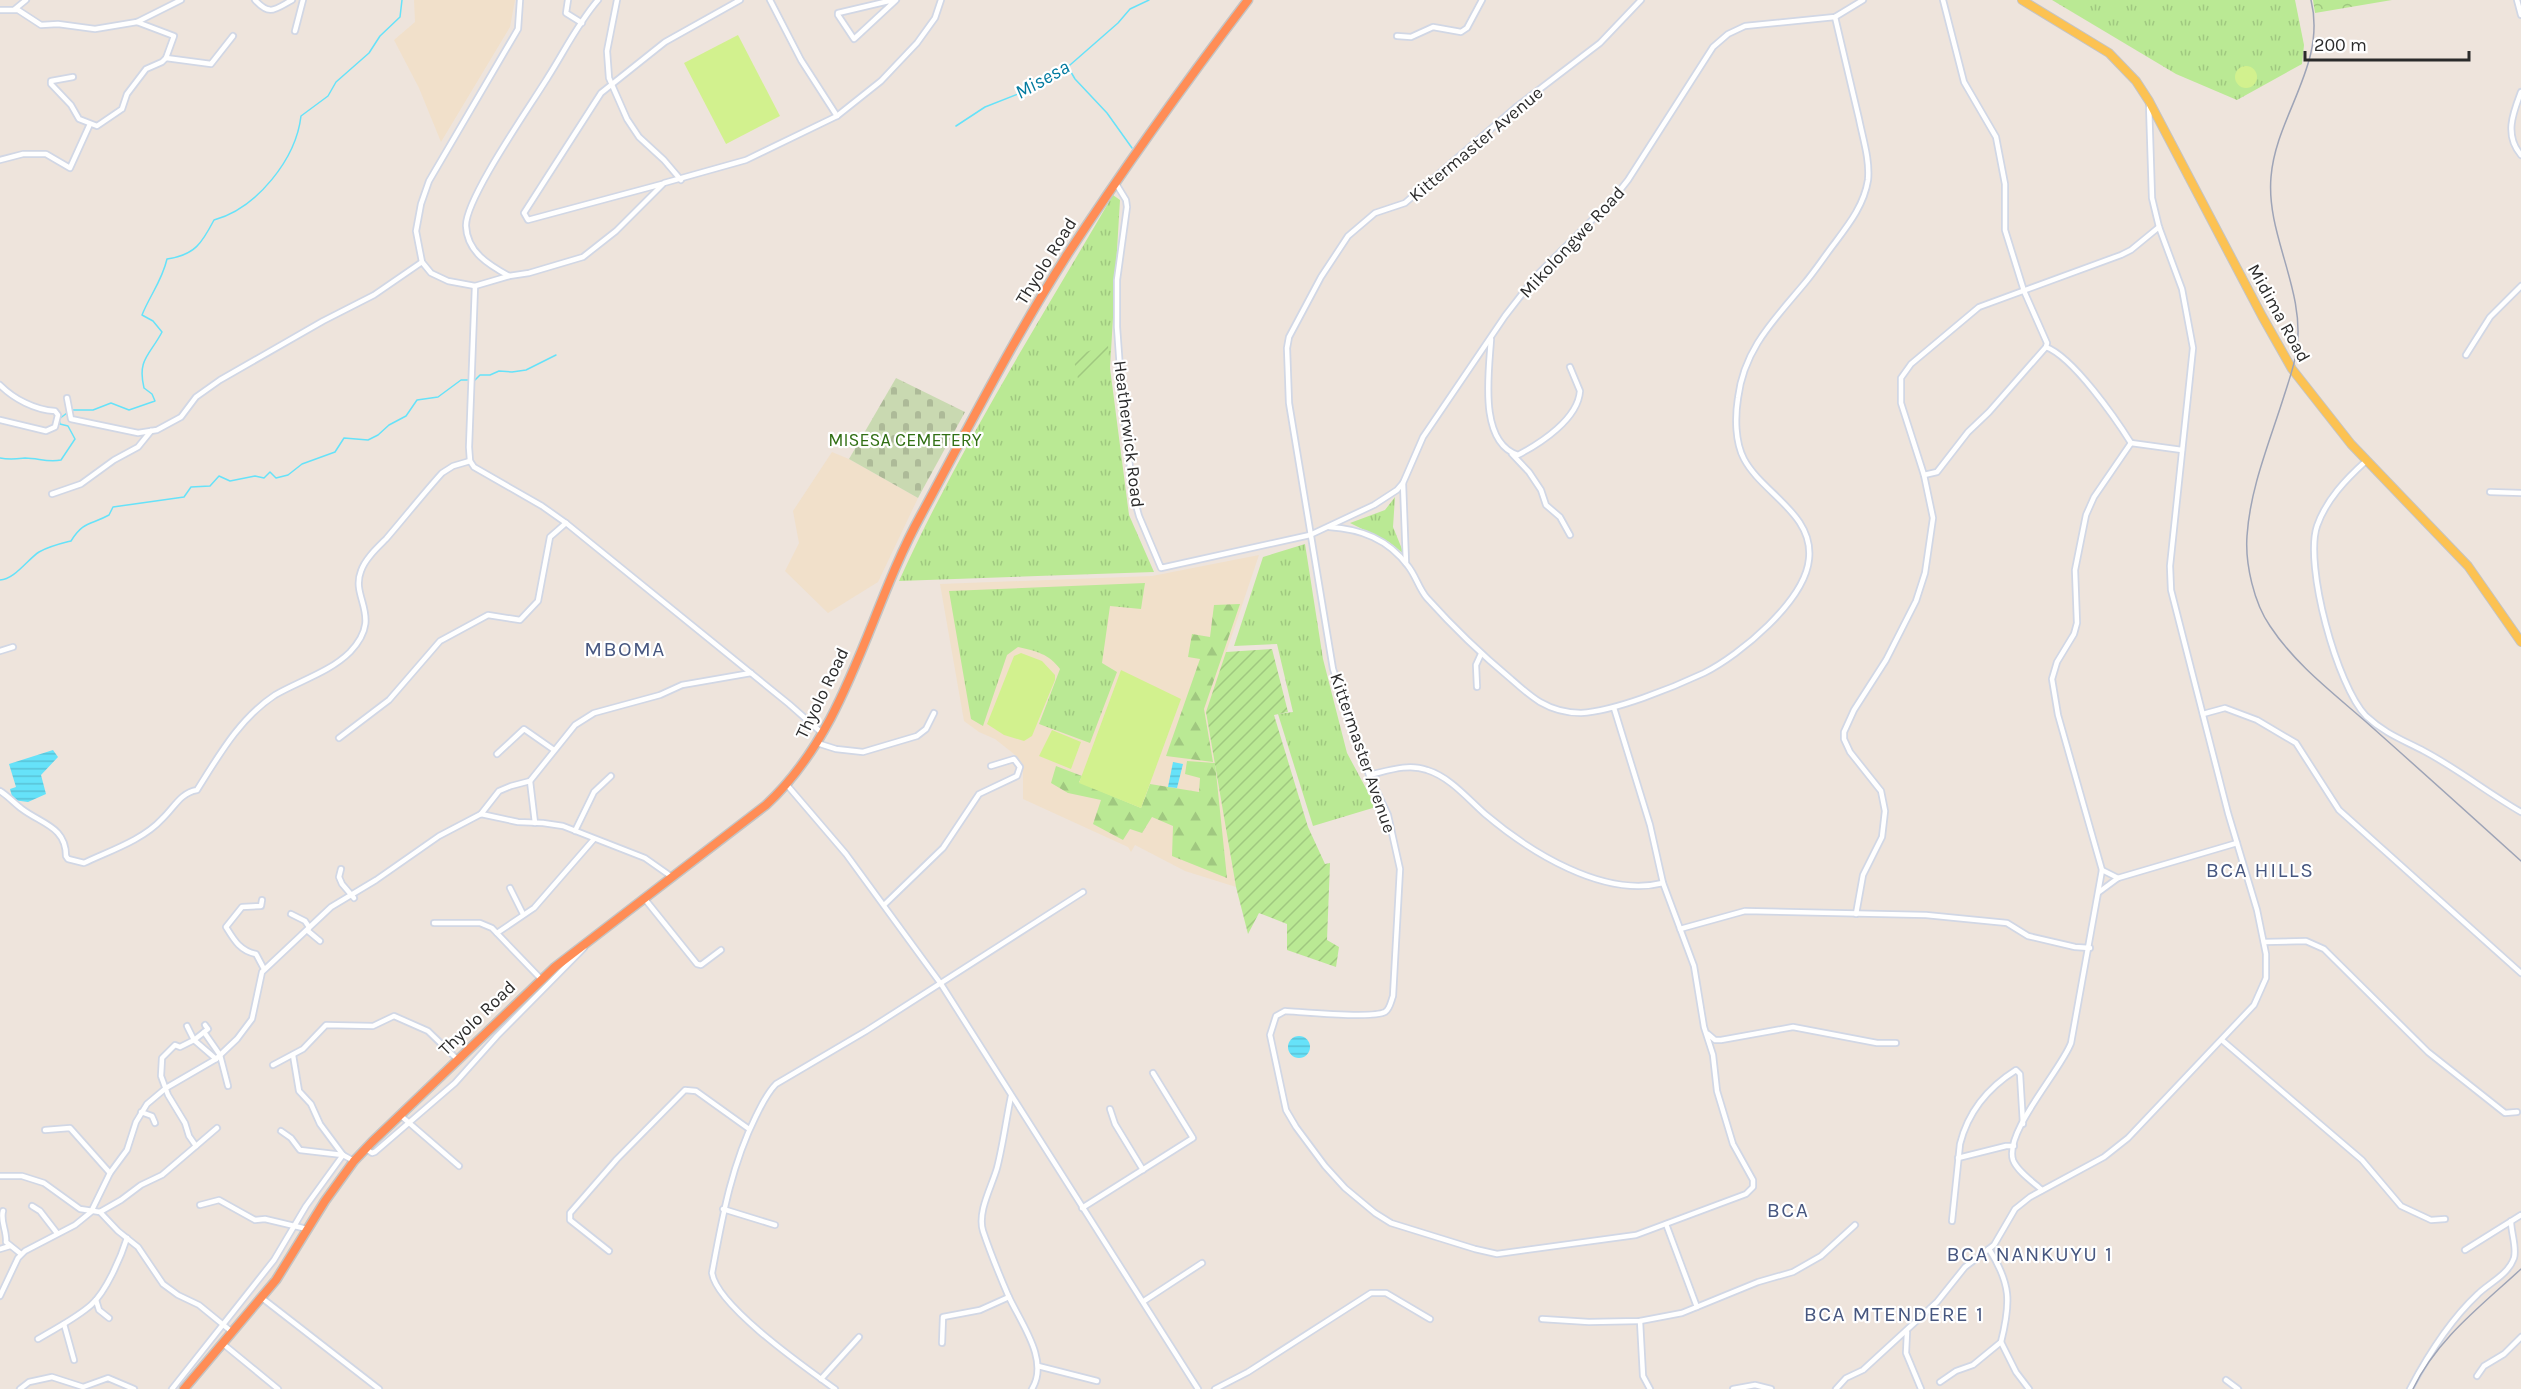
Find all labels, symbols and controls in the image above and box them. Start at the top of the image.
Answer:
scale bar [2305,24,2468,62]
text: 200 m [2314,34,2367,56]
water label: Misesa [1011,55,1074,104]
street label: Kittermaster Avenue [1405,82,1547,206]
street label: Mikolongwe Road [1515,182,1629,302]
street label: Thyolo Road [1011,213,1081,309]
street label: Midima Road [2243,260,2315,366]
street label: Heatherwick Road [1109,359,1149,509]
park label: MISESA CEMETERY [828,429,982,451]
district label: MBOMA [584,637,666,661]
street label: Thyolo Road [790,644,854,742]
street label: Kittermaster Avenue [1325,670,1401,836]
district label: BCA HILLS [2206,858,2314,882]
street label: Thyolo Road [434,976,520,1060]
district label: BCA [1767,1198,1809,1222]
district label: BCA NANKUYU 1 [1947,1242,2113,1266]
district label: BCA MTENDERE 1 [1804,1302,1984,1326]

